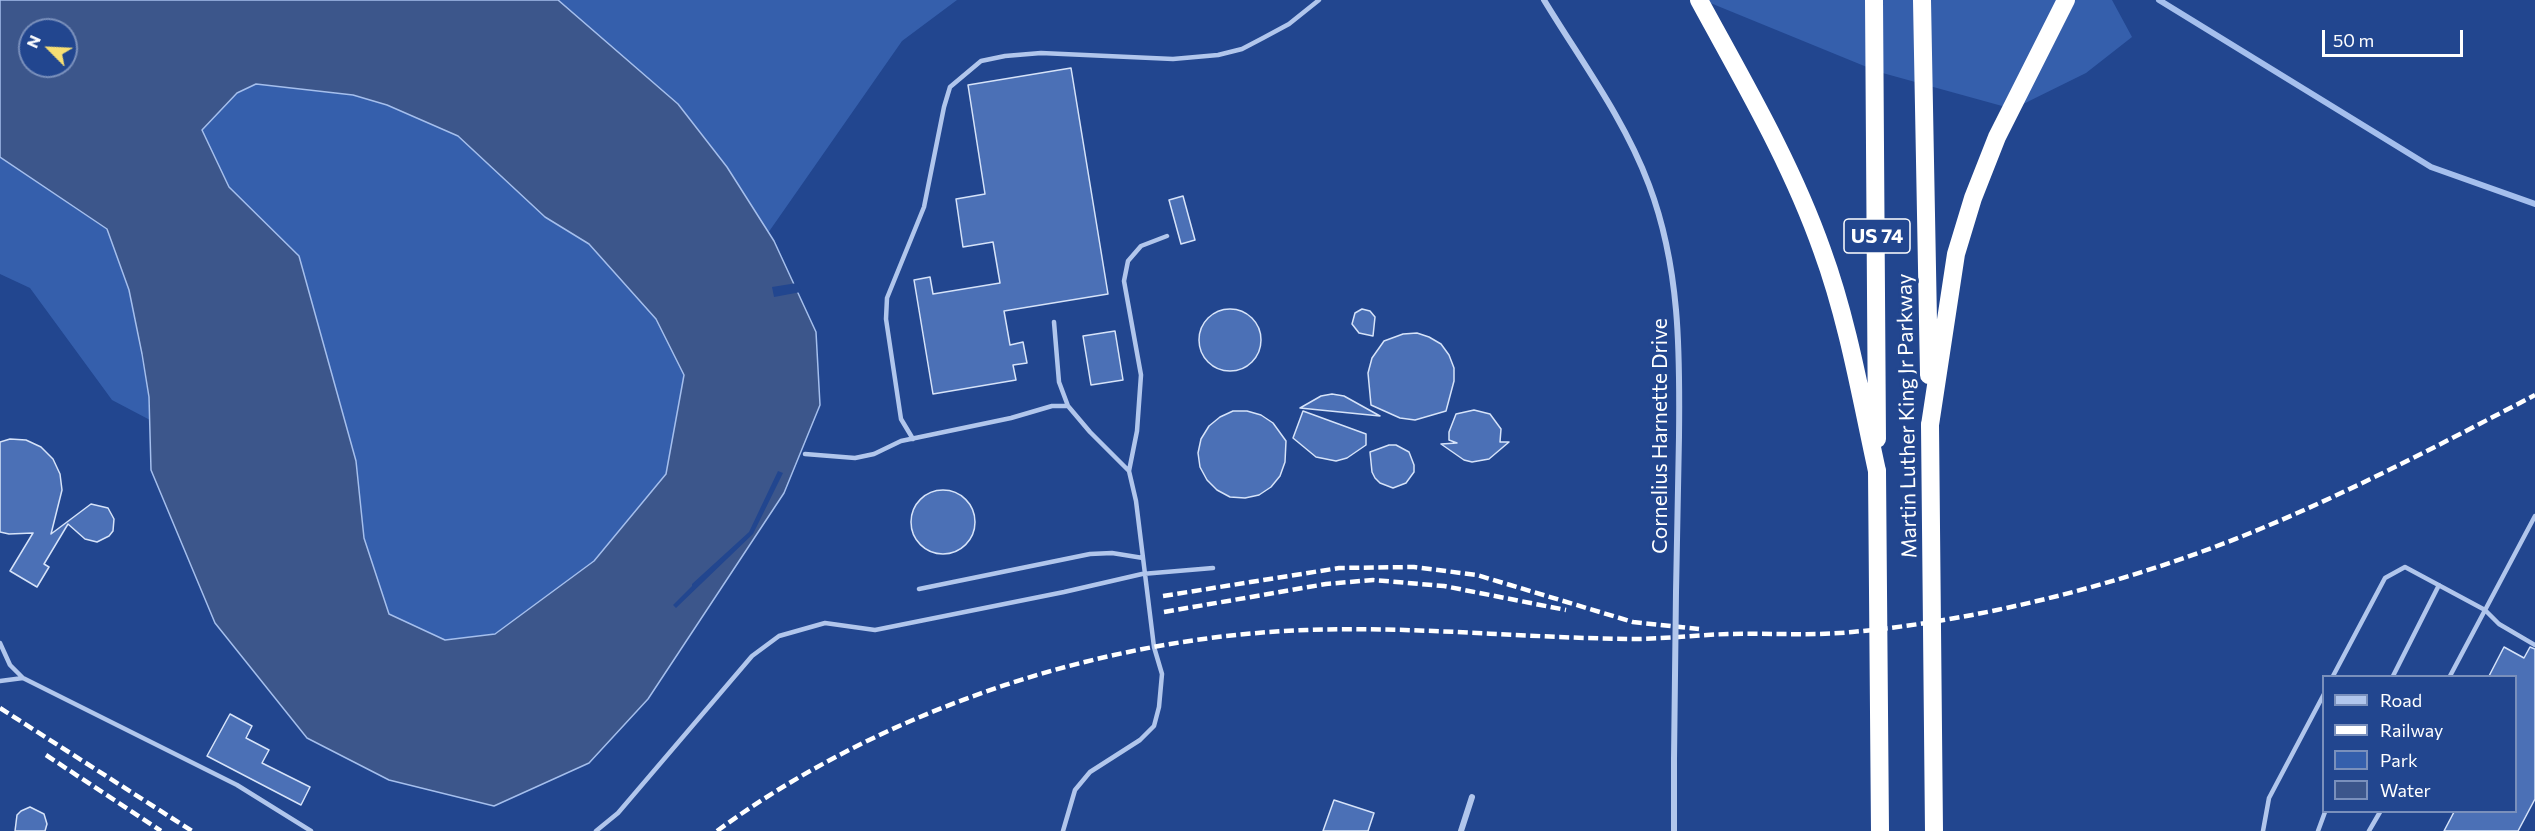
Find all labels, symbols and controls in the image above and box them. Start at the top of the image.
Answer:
north arrow [18,18,78,78]
scale bar [2325,18,2466,56]
text: 50 m [2333,29,2374,51]
text: N [22,32,44,51]
road number: US 74 [1844,219,1910,253]
street label: Martin Luther King Jr Parkway [1892,273,1922,559]
street label: Cornelius Harnette Drive [1647,318,1673,554]
legend [2322,675,2517,813]
text: Road [2380,689,2422,711]
text: Railway [2380,719,2443,741]
text: Park [2380,749,2418,771]
text: Water [2380,779,2431,801]

